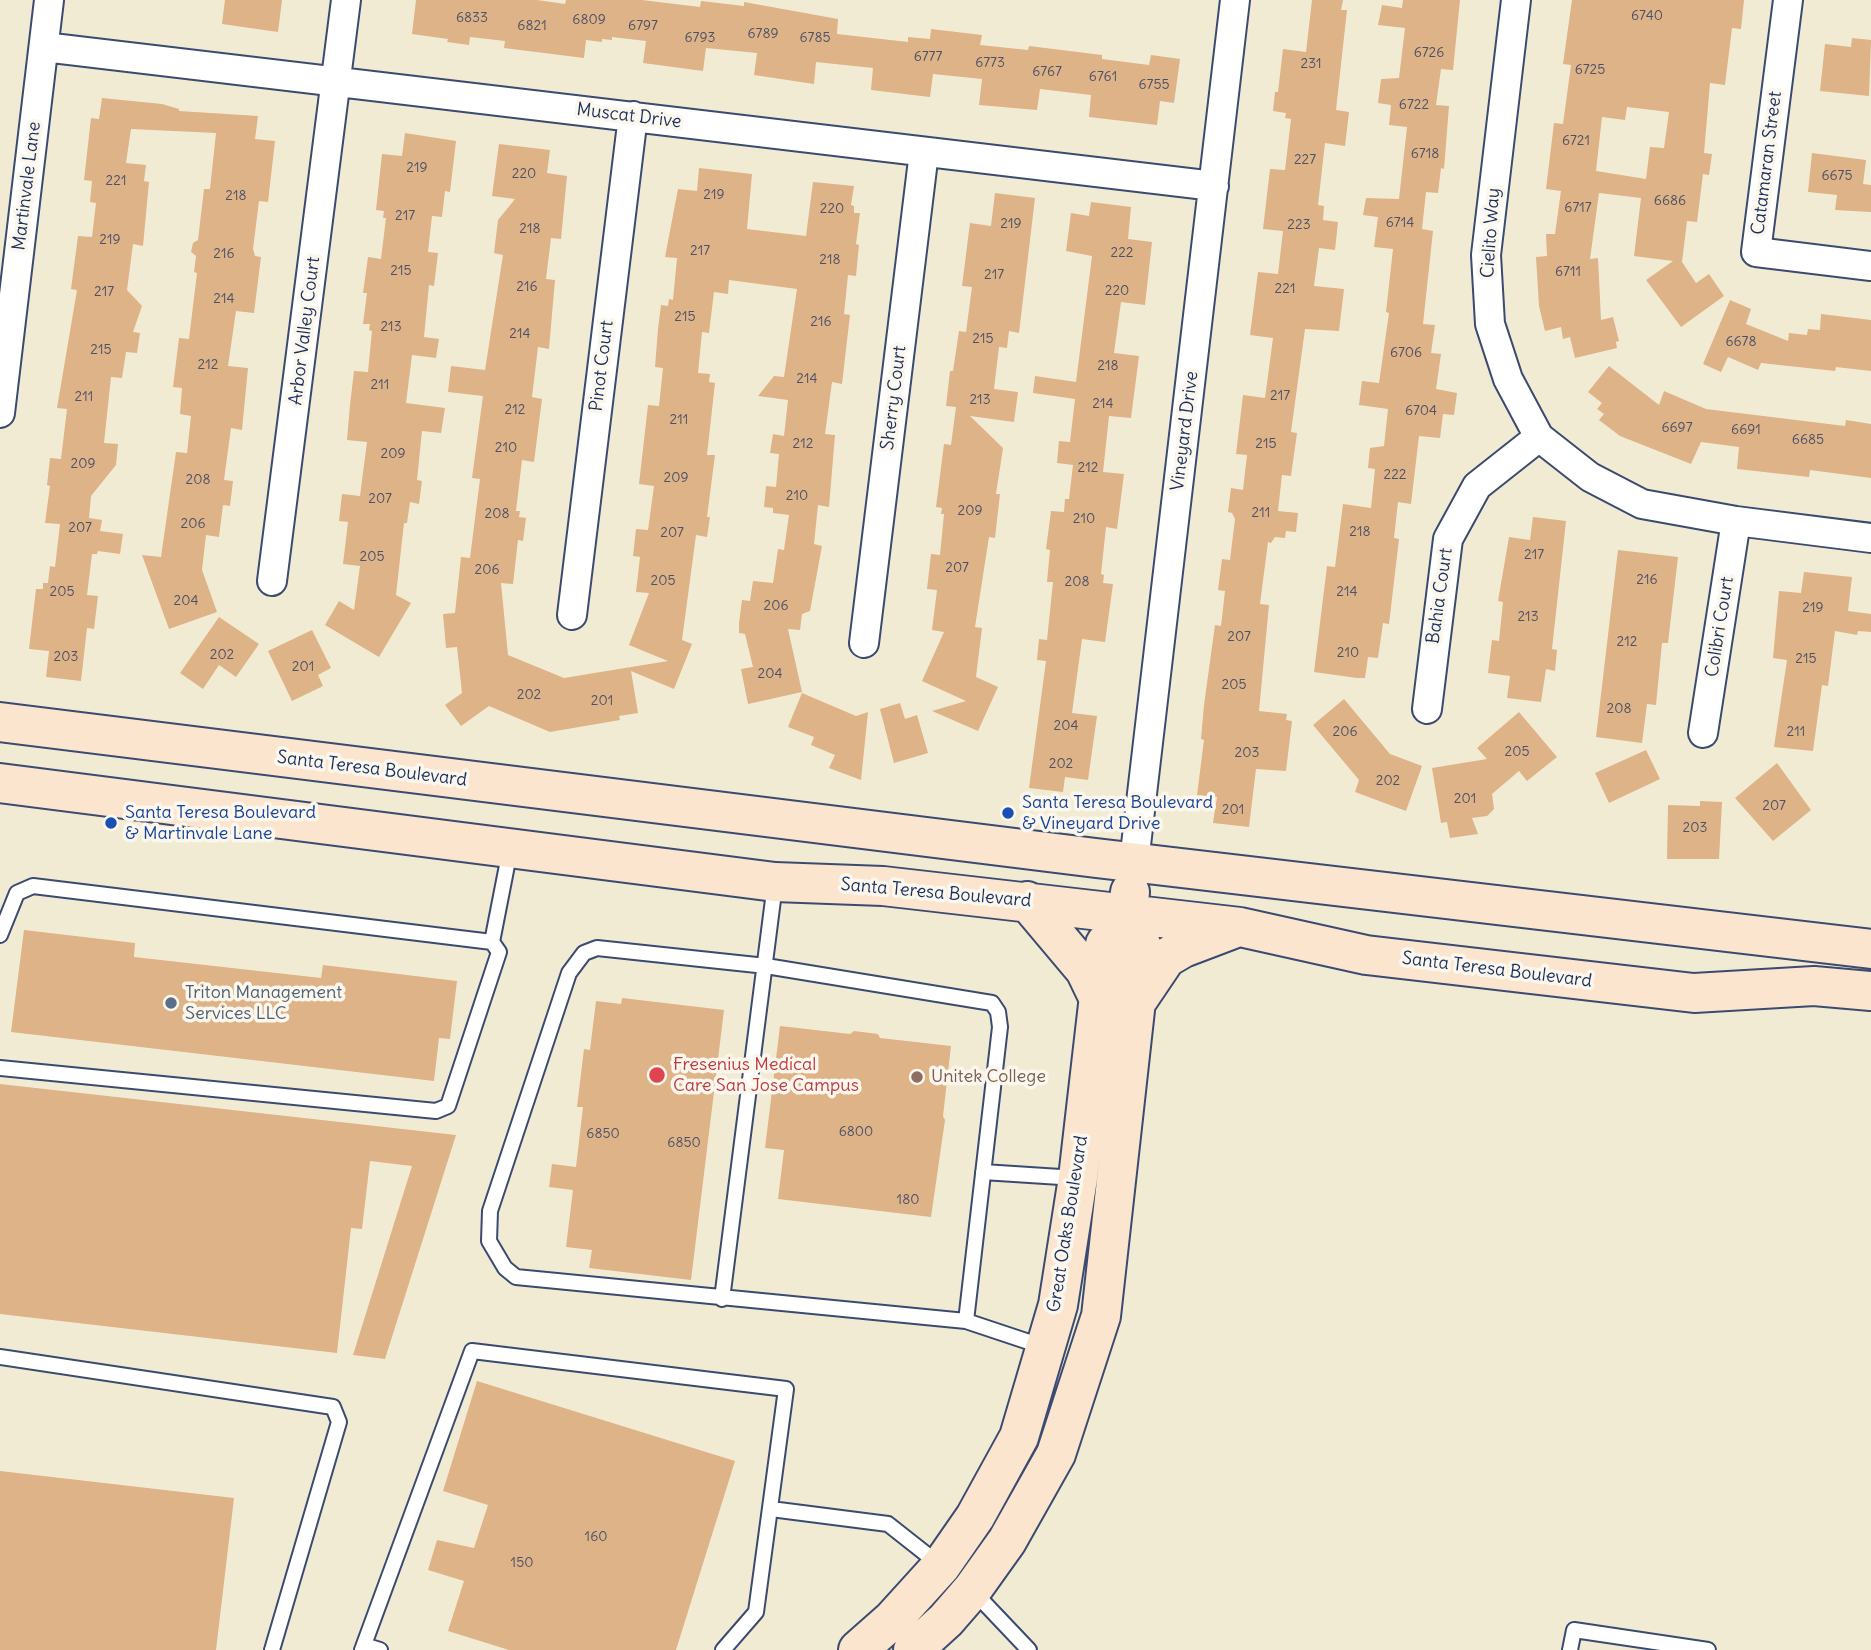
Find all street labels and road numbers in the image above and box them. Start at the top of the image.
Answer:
street label: Catamaran Street [1747,90,1787,236]
street label: Muscat Drive [575,99,683,133]
street label: Martinvale Lane [8,120,46,252]
street label: Cielito Way [1477,187,1505,279]
street label: Arbor Valley Court [285,256,325,406]
street label: Pinot Court [586,319,618,413]
street label: Sherry Court [877,345,911,451]
street label: Vineyard Drive [1167,370,1203,492]
street label: Bahia Court [1423,547,1457,645]
street label: Colibri Court [1701,575,1739,679]
street label: Santa Teresa Boulevard [276,747,468,791]
street label: Santa Teresa Boulevard [840,874,1032,912]
street label: Santa Teresa Boulevard [1401,948,1593,992]
street label: Great Oaks Boulevard [1043,1134,1093,1314]

